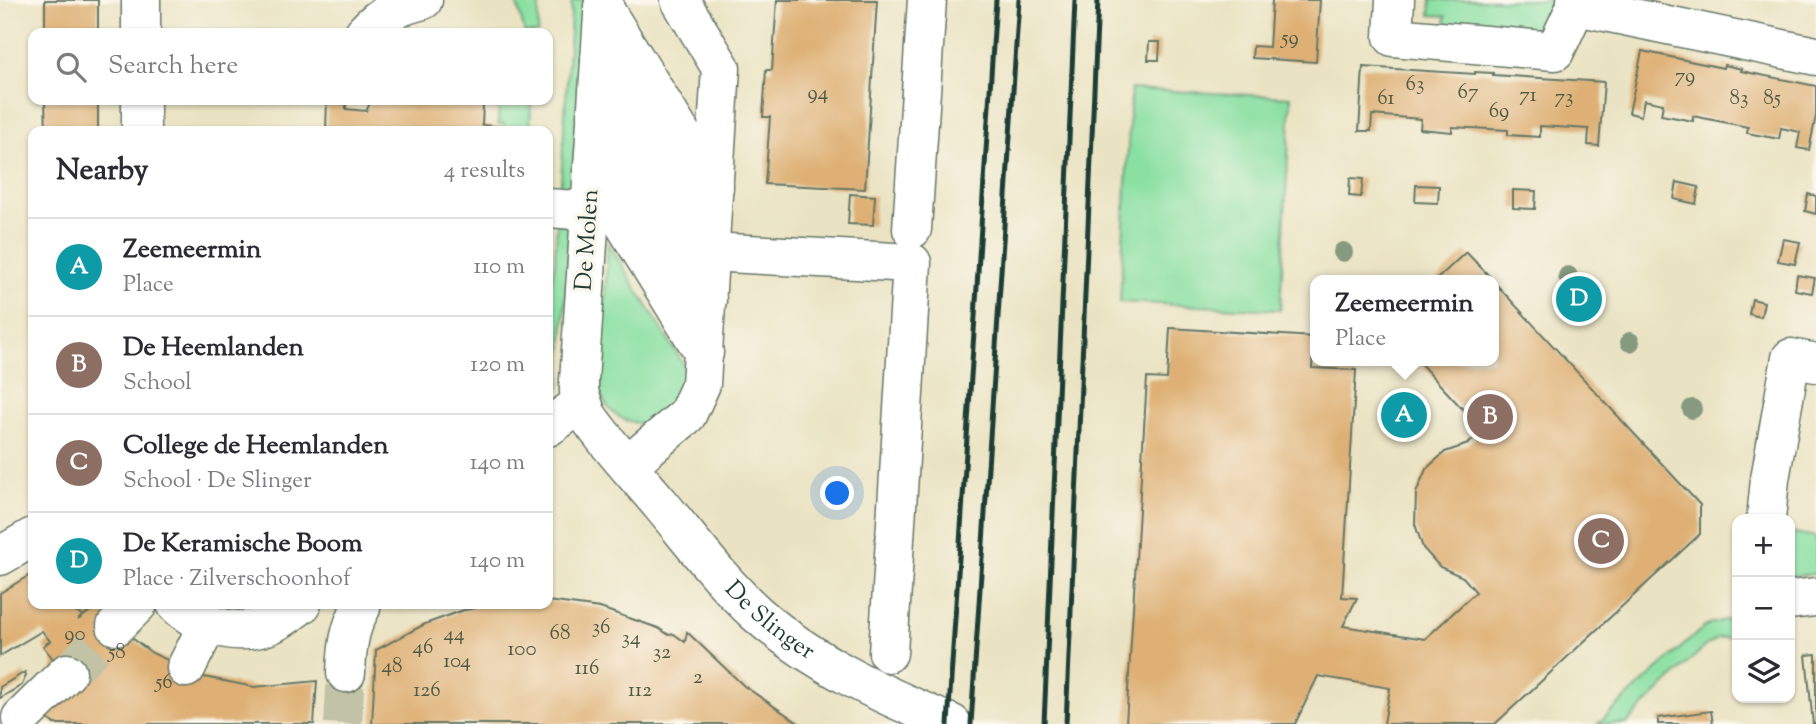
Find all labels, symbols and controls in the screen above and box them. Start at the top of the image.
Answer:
house number: 59 [1280,24,1299,54]
search box [28,28,553,105]
icon: search [52,48,90,86]
text: Search here [108,48,238,85]
house number: 79 [1675,62,1695,92]
house number: 63 [1406,70,1424,100]
house number: 67 [1458,78,1479,108]
house number: 94 [808,79,828,109]
house number: 71 [1519,81,1537,111]
house number: 73 [1554,83,1574,113]
house number: 61 [1377,84,1395,114]
house number: 83 [1730,84,1748,114]
house number: 85 [1763,84,1781,114]
house number: 69 [1489,97,1509,127]
text: Nearby [56,150,148,193]
text: 4 results [444,155,525,188]
street label: De Molen [567,188,609,292]
text: Zeemeermin [123,232,261,269]
text: A [70,251,88,284]
text: 110 m [474,251,525,284]
text: Place [123,269,174,302]
pin: D [1556,273,1602,325]
popup [1310,275,1499,366]
text: Zeemeermin [1335,286,1474,323]
text: Place [1335,323,1386,356]
text: De Heemlanden [123,330,304,367]
text: B [72,349,86,382]
text: 120 m [470,349,525,382]
text: School [123,367,192,400]
pin: A [1381,389,1427,441]
pin: B [1467,391,1513,443]
text: College de Heemlanden [123,428,389,465]
text: C [70,447,88,480]
text: 140 m [470,447,525,480]
text: School · De Slinger [123,465,312,498]
your location [820,476,854,510]
map controls [1732,514,1795,703]
button: + [1732,514,1795,577]
pin: C [1578,515,1624,567]
text: De Keramische Boom [123,526,363,563]
text: D [70,545,88,578]
text: 140 m [470,545,525,578]
text: Place · Zilverschoonhof [123,563,351,596]
street label: De Slinger [716,574,821,669]
button: − [1732,577,1795,640]
house number: 36 [592,613,610,643]
house number: 68 [550,619,570,649]
house number: 90 [64,620,86,650]
house number: 44 [443,620,465,650]
house number: 34 [621,624,641,654]
house number: 46 [413,633,433,663]
house number: 100 [507,635,537,665]
house number: 58 [107,638,126,668]
house number: 32 [653,638,671,668]
button: layers [1732,640,1795,703]
house number: 104 [443,647,471,677]
house number: 48 [381,652,403,682]
house number: 116 [575,654,599,684]
house number: 2 [693,663,703,693]
house number: 56 [154,668,173,698]
house number: 126 [413,676,441,706]
house number: 112 [628,676,652,706]

